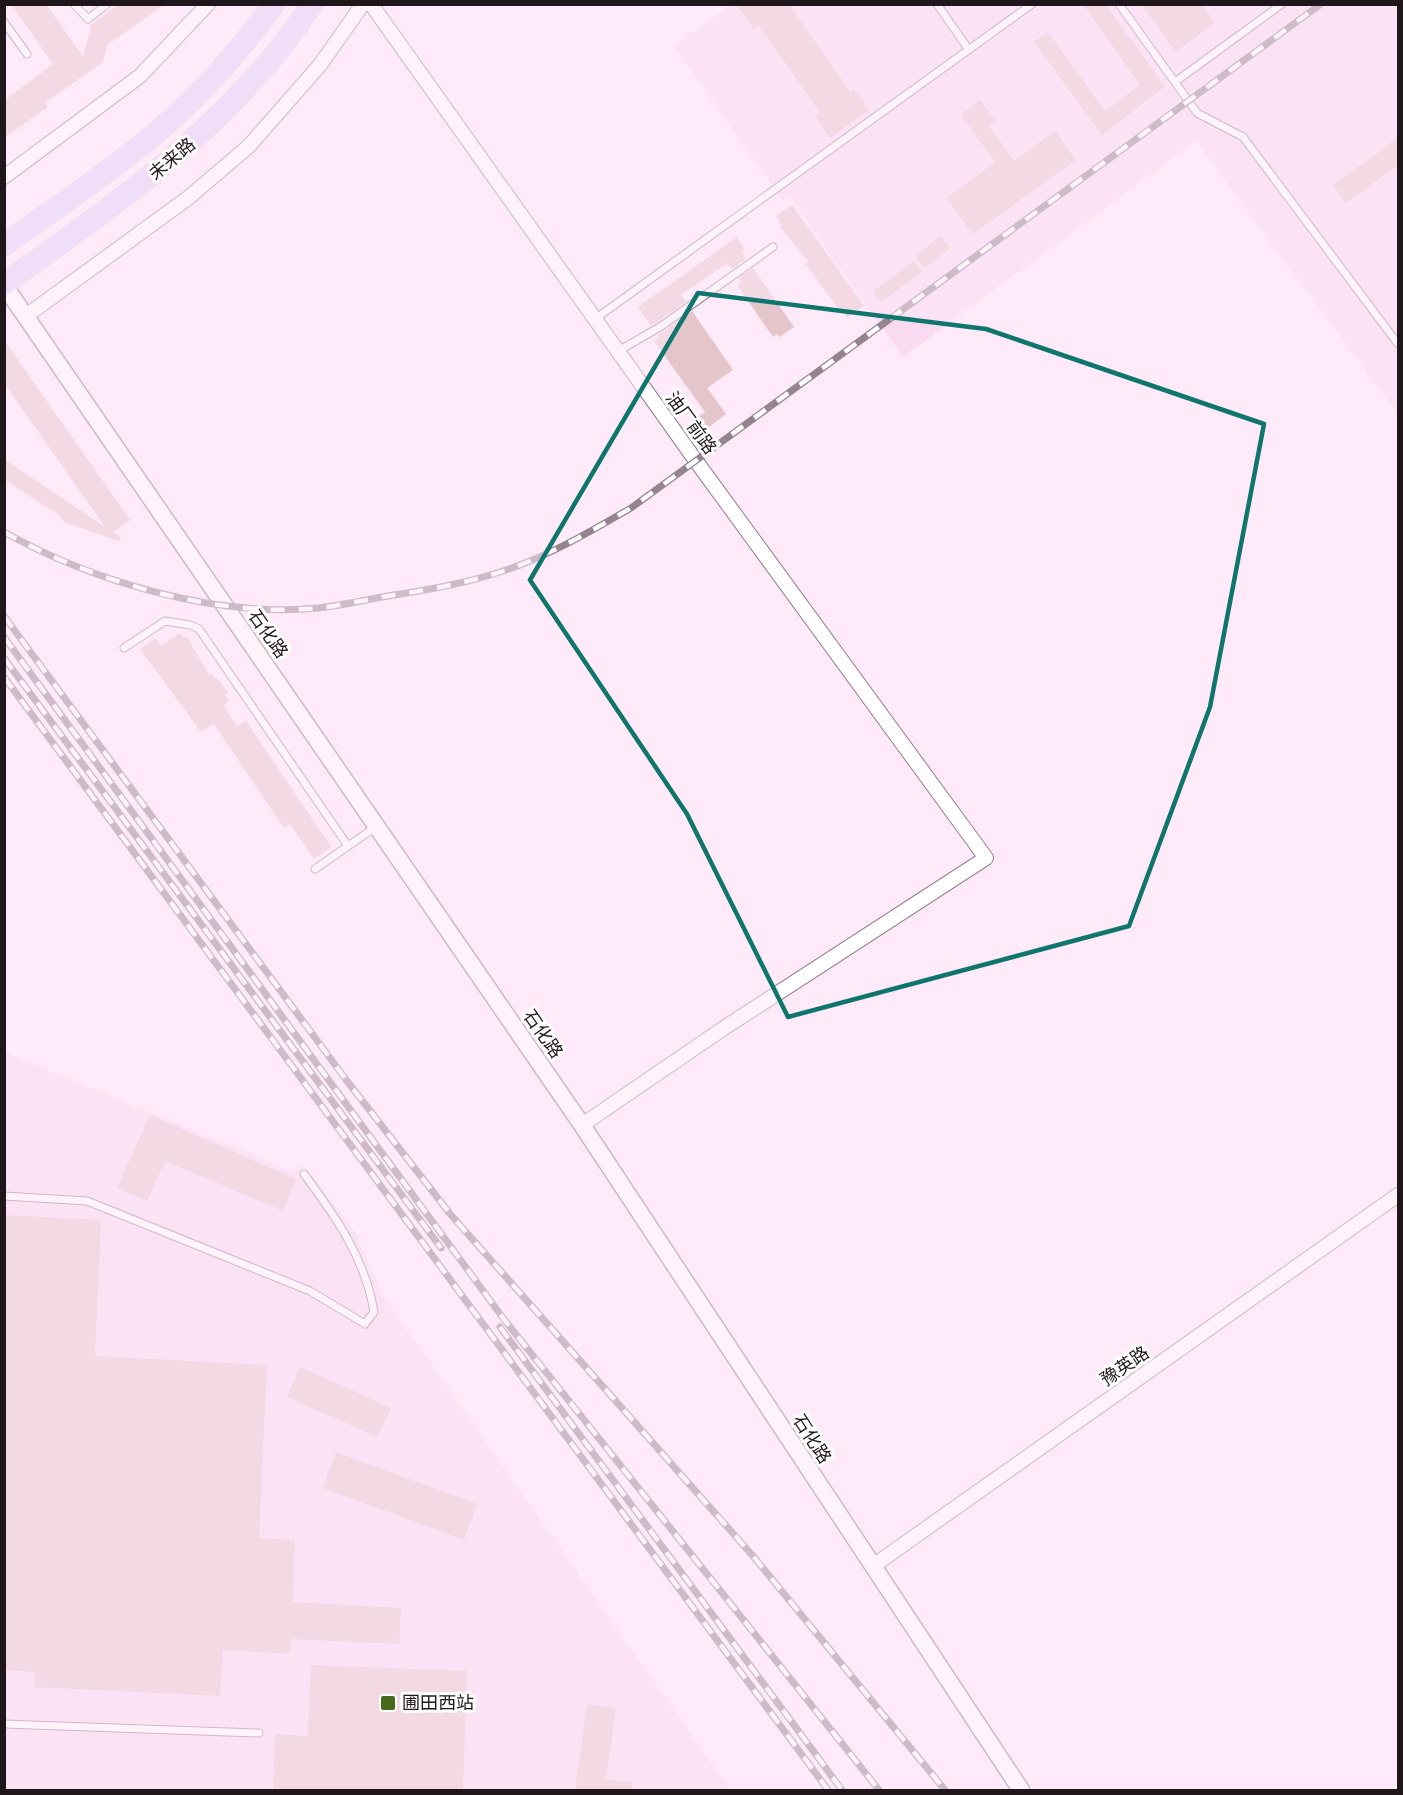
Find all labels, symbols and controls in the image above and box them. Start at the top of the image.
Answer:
street label: 未来路 [145,134,199,184]
street label: 油厂前路 [662,388,720,458]
street label: 石化路 [244,606,292,662]
street label: 石化路 [519,1006,567,1062]
street label: 豫英路 [1097,1342,1153,1390]
street label: 石化路 [789,1411,835,1467]
place label: 圃田西站 [402,1693,474,1713]
marker: 圃田西站 [379,1694,397,1712]

